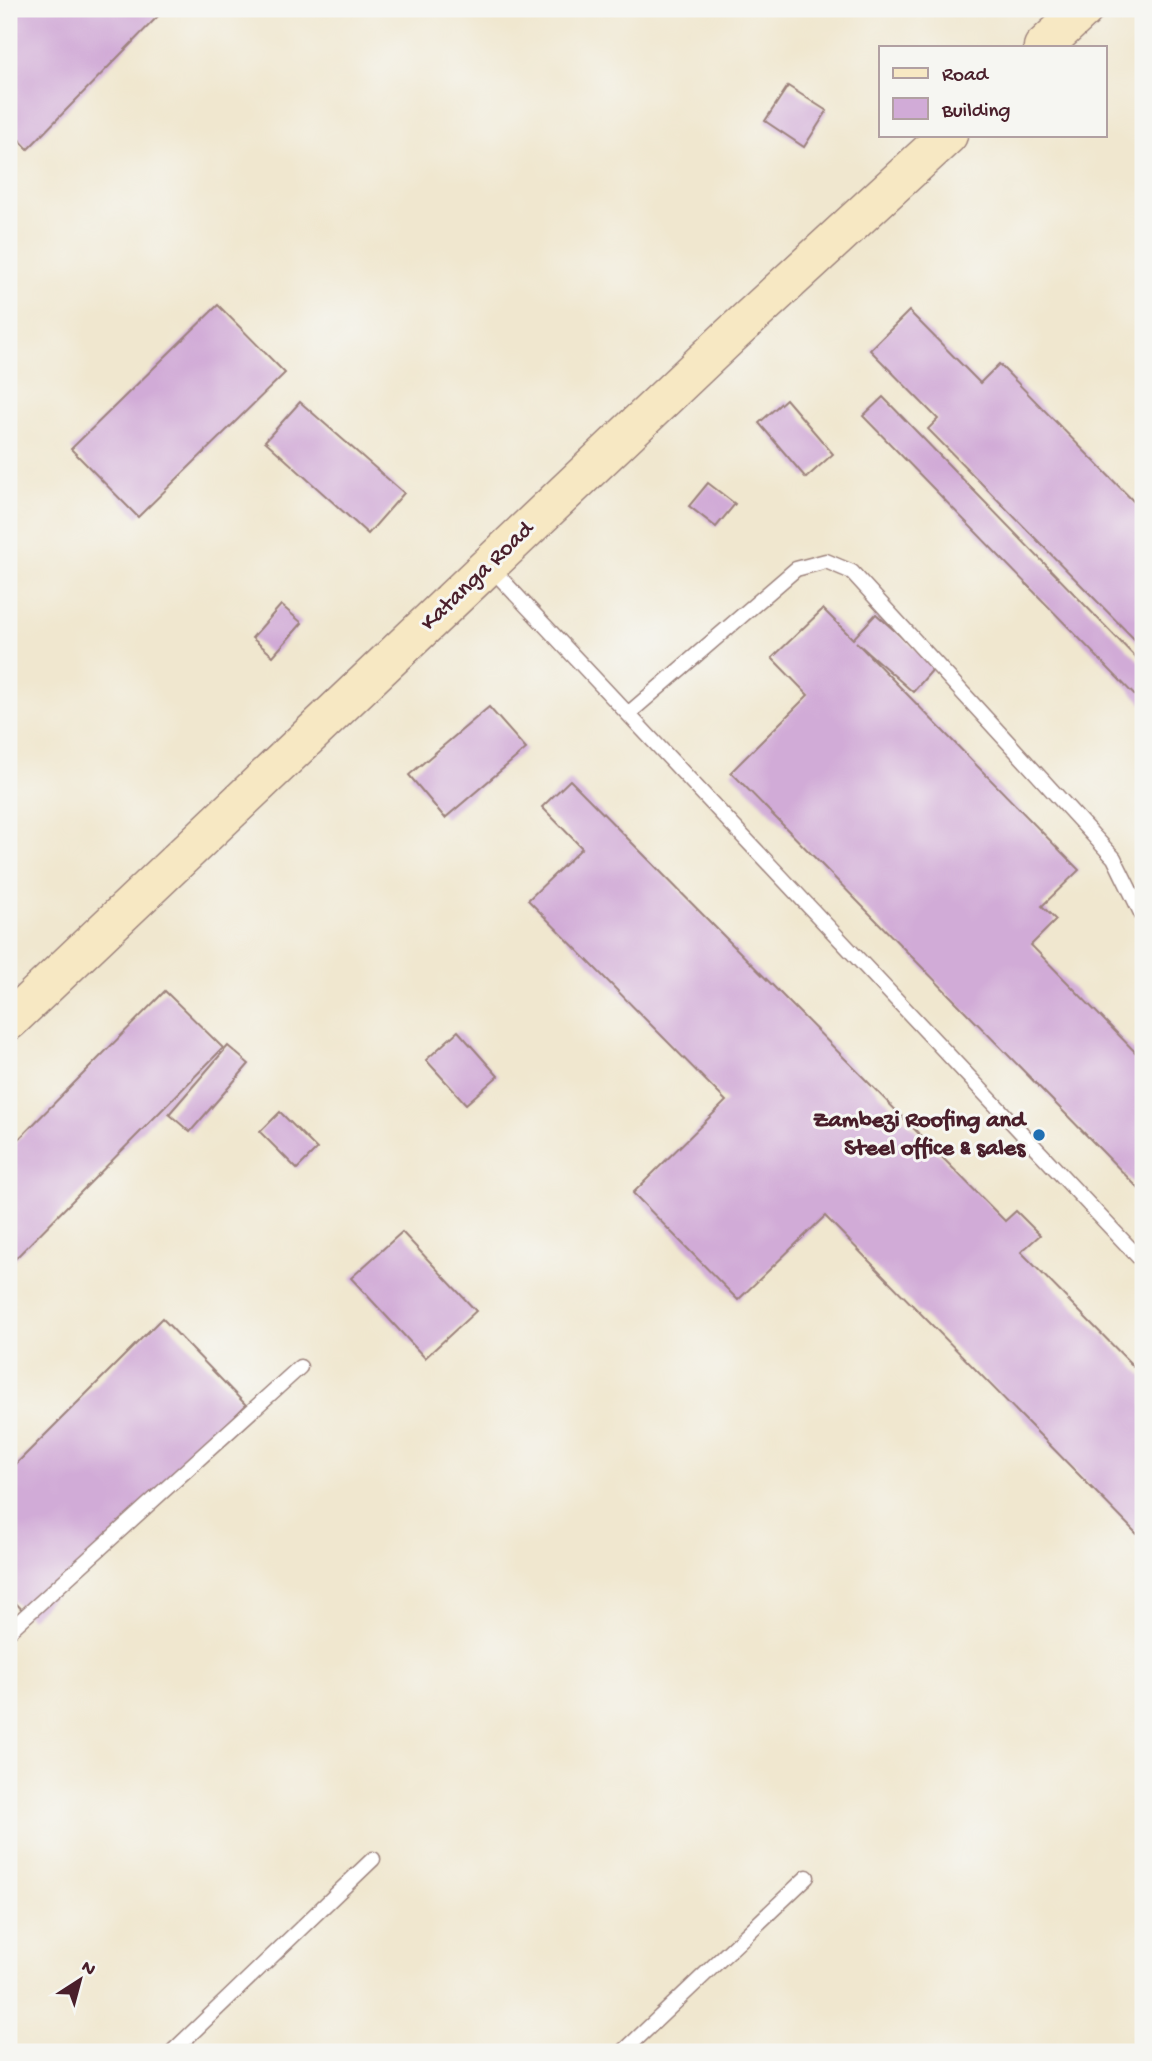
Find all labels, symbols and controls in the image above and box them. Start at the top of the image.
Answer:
legend [879,46,1106,136]
text: Road [942,64,990,89]
text: Building [941,100,1011,125]
street label: Katanga Road [415,514,542,638]
place label: Zambezi Roofing and Steel office & sales [813,1107,1028,1164]
marker: Zambezi Roofing and Steel office & sales [1031,1127,1047,1143]
north arrow [46,1946,116,2016]
text: N [76,1956,100,1982]

